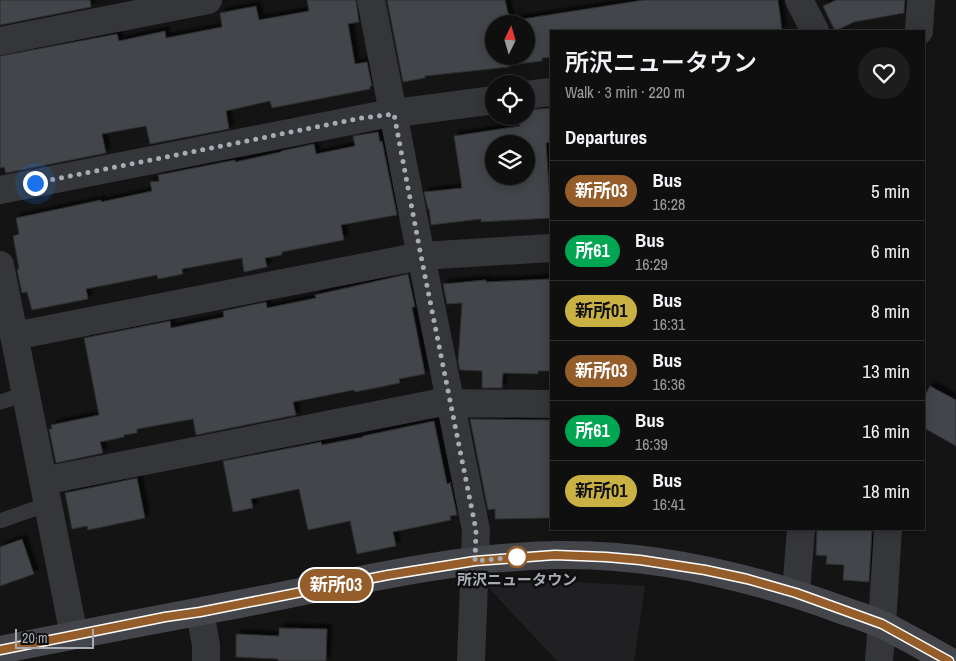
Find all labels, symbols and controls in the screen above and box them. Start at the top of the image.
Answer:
north arrow [485,15,535,65]
map controls [485,15,535,185]
text: 所沢ニュータウン [565,46,757,78]
button: heart [858,47,910,99]
button: locate [485,75,535,125]
text: Walk · 3 min · 220 m [565,81,685,103]
text: Departures [565,124,647,150]
button: layers [485,135,535,185]
text: Bus [652,167,682,193]
your location [23,171,48,196]
text: 新所03 [575,178,627,203]
text: 5 min [871,178,910,204]
text: 16:28 [652,193,685,215]
text: Bus [635,227,664,253]
text: 所61 [575,238,610,263]
text: 6 min [871,238,910,264]
text: 16:29 [635,253,668,275]
text: Bus [652,287,682,313]
text: 新所01 [575,298,627,323]
text: 8 min [871,298,910,324]
text: 16:31 [652,313,685,335]
text: Bus [652,347,682,373]
text: 新所03 [575,358,627,383]
text: 13 min [862,358,910,384]
text: 16:36 [652,373,685,395]
text: Bus [635,407,664,433]
text: 所61 [575,418,610,443]
text: 16 min [862,418,910,444]
text: 16:39 [635,433,668,455]
text: Bus [652,467,682,493]
text: 新所01 [575,478,627,503]
text: 18 min [862,478,910,504]
text: 16:41 [652,493,685,515]
marker: 所沢ニュータウン [506,546,528,568]
line badge: 新所03 [301,569,371,601]
place label: 所沢ニュータウン [457,569,577,590]
text: 新所03 [310,572,362,597]
scale bar [15,626,94,649]
text: 20 m [22,629,48,647]

